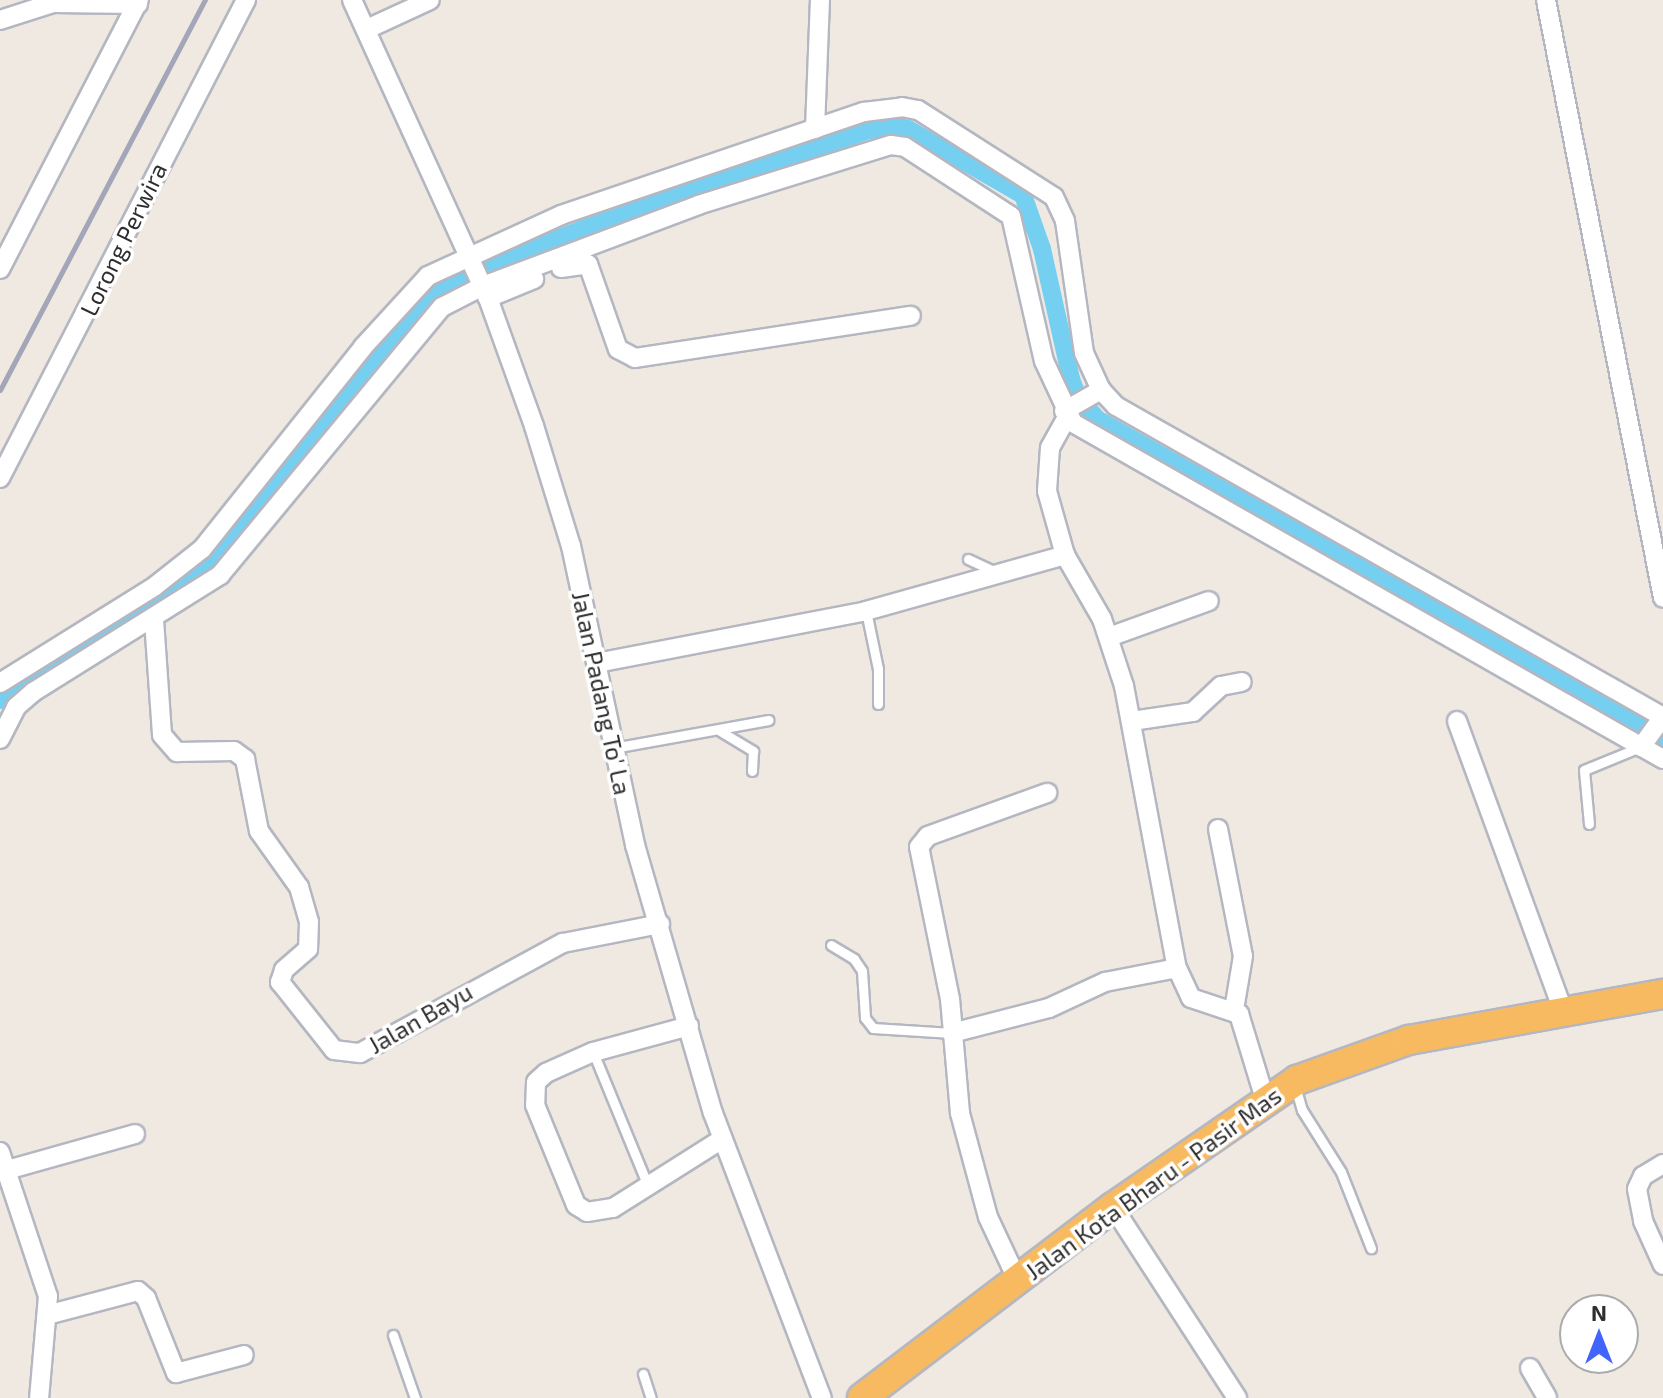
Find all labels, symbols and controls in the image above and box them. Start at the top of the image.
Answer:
street label: Lorong Perwira [74,158,172,320]
street label: Jalan Padang To' La [566,588,638,798]
street label: Jalan Bayu [363,977,477,1059]
street label: Jalan Kota Bharu - Pasir Mas [1019,1080,1287,1286]
north arrow [1559,1294,1639,1374]
text: N [1591,1299,1607,1325]

